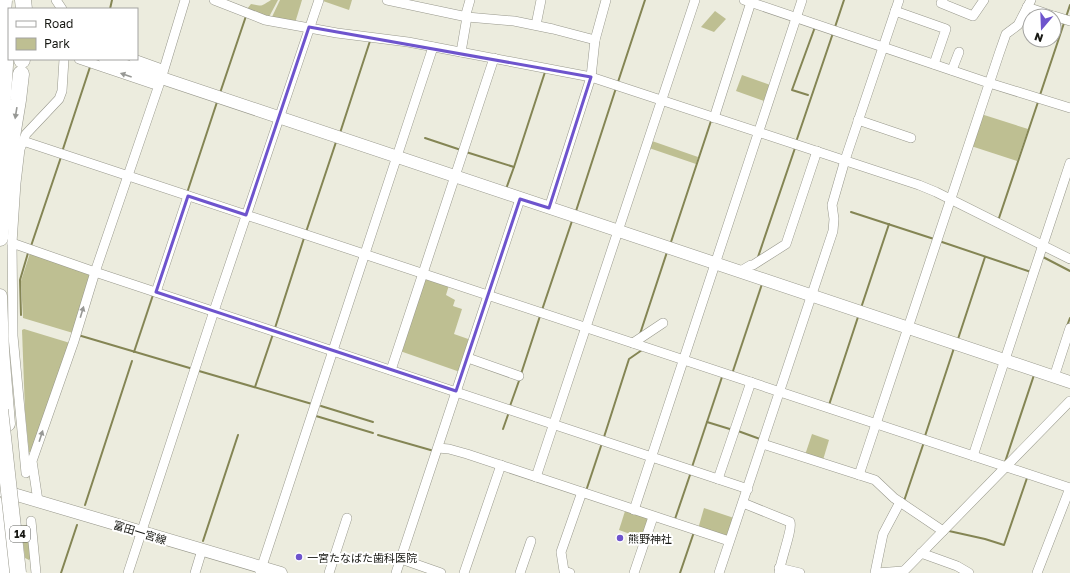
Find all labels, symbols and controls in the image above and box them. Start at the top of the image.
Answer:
legend [8,8,138,60]
north arrow [1022,8,1062,48]
text: Road [44,16,73,31]
text: N [1033,30,1045,45]
text: Park [44,36,70,51]
one-way arrow [119,72,131,78]
one-way arrow [13,107,19,119]
one-way arrow [80,306,86,318]
one-way arrow [38,429,44,441]
street label: 富田一宮線 [112,518,168,546]
road number: 14 [10,526,30,542]
place label: 熊野神社 [628,532,672,545]
marker: 熊野神社 [615,533,625,543]
place label: 一宮たなばた歯科医院 [307,551,417,564]
marker: 一宮たなばた歯科医院 [294,552,304,562]

